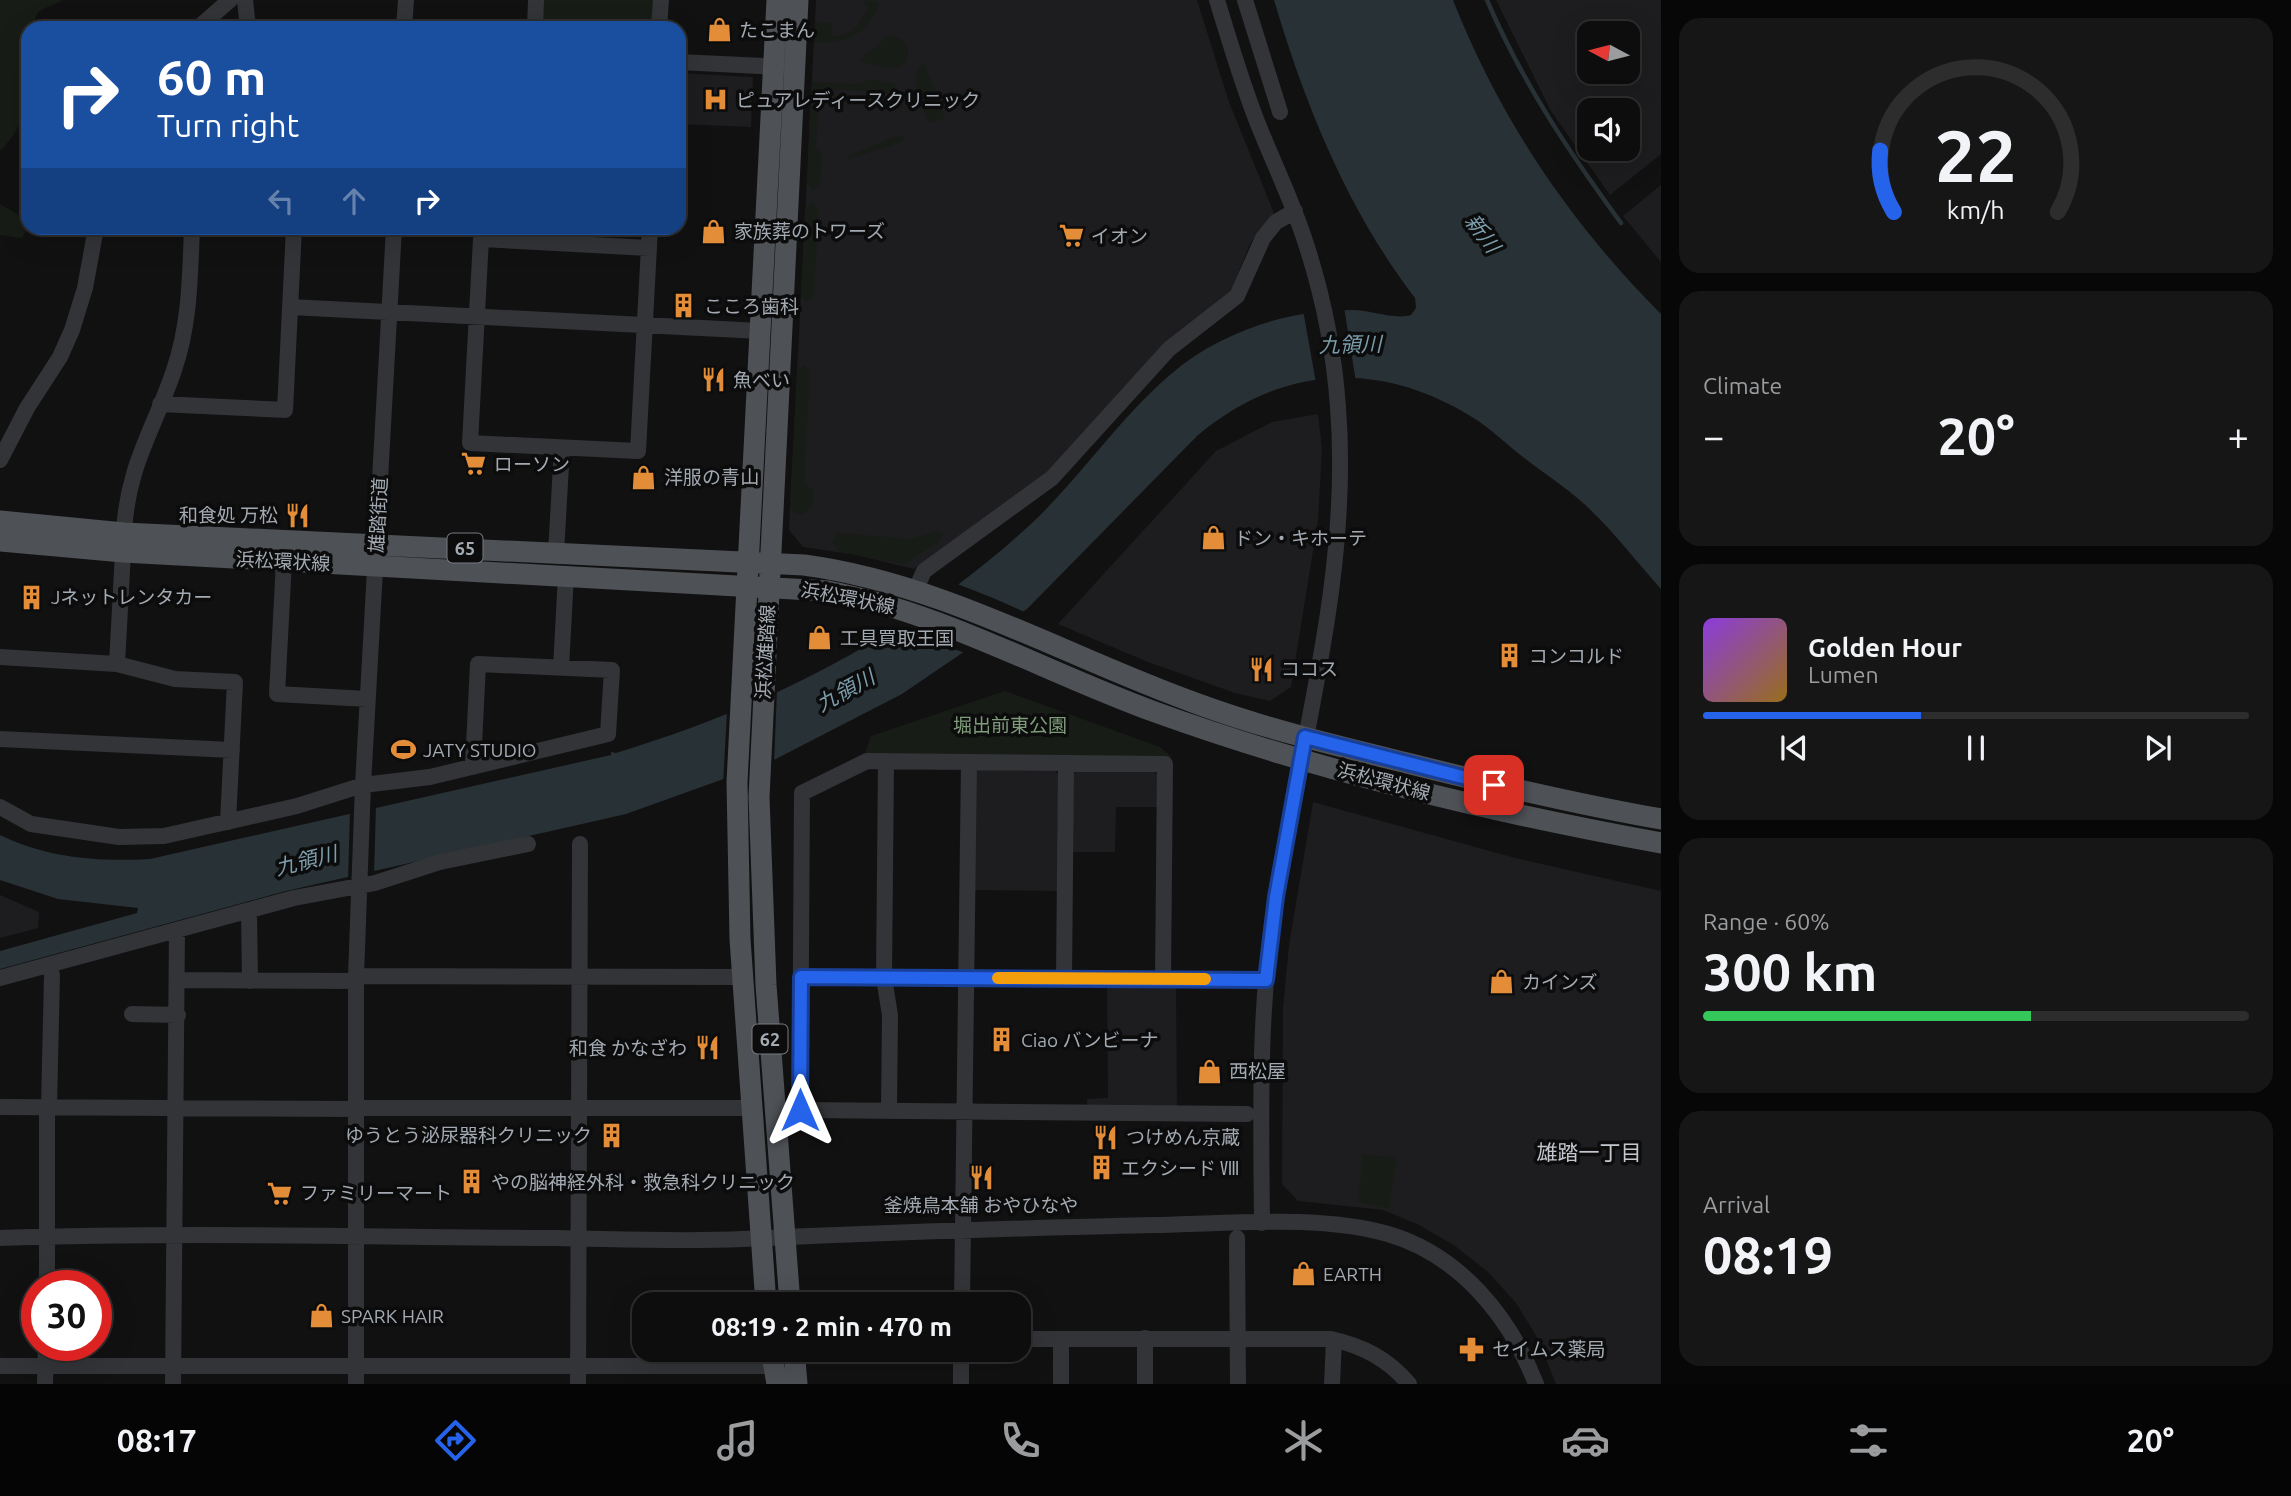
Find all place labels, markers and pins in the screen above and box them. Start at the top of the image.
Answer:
shop icon: たこまん [705,16,733,44]
place label: たこまん [739,19,815,41]
hospital icon: ピュアレディースクリニック [702,86,730,114]
place label: ピュアレディースクリニック [736,89,980,111]
shop icon: 家族葬のトワーズ [700,217,728,245]
place label: 家族葬のトワーズ [734,220,885,242]
supermarket icon: イオン [1057,222,1085,250]
place label: イオン [1091,225,1148,247]
building icon: こころ歯科 [670,292,698,320]
place label: こころ歯科 [704,295,799,317]
restaurant icon: 魚べい [699,366,727,394]
place label: 魚べい [733,369,790,391]
supermarket icon: ローソン [460,450,488,478]
place label: ローソン [494,453,570,475]
shop icon: 洋服の青山 [630,463,658,491]
place label: 洋服の青山 [664,466,759,488]
restaurant icon: 和食処 万松 [284,501,312,529]
place label: 和食処 万松 [179,504,278,526]
shop icon: ドン・キホーテ [1200,524,1228,552]
place label: ドン・キホーテ [1234,527,1367,549]
building icon: Jネットレンタカー [17,583,45,611]
place label: Jネットレンタカー [51,586,212,608]
shop icon: 工具買取王国 [806,624,834,652]
place label: 工具買取王国 [840,627,954,649]
building icon: コンコルド [1495,642,1523,670]
place label: コンコルド [1529,645,1624,667]
restaurant icon: ココス [1247,655,1275,683]
place label: ココス [1281,658,1338,680]
sports icon: JATY STUDIO [389,736,417,764]
place label: JATY STUDIO [423,739,537,761]
pin [1464,755,1524,815]
shop icon: カインズ [1488,968,1516,996]
place label: カインズ [1522,971,1598,993]
building icon: Ciao バンビーナ [987,1026,1015,1054]
place label: Ciao バンビーナ [1021,1029,1158,1051]
restaurant icon: 和食 かなざわ [693,1034,721,1062]
place label: 和食 かなざわ [569,1037,687,1059]
shop icon: 西松屋 [1195,1057,1223,1085]
place label: 西松屋 [1229,1060,1286,1082]
building icon: ゆうとう泌尿器科クリニック [598,1121,626,1149]
restaurant icon: つけめん京蔵 [1092,1123,1120,1151]
place label: ゆうとう泌尿器科クリニック [345,1124,592,1146]
place label: つけめん京蔵 [1126,1126,1240,1148]
building icon: エクシード Ⅷ [1087,1154,1115,1182]
place label: エクシード Ⅷ [1121,1157,1239,1179]
restaurant icon: 釜焼鳥本舗 おやひなや [967,1163,995,1191]
building icon: やの脳神経外科・救急科クリニック [457,1168,485,1196]
place label: やの脳神経外科・救急科クリニック [491,1171,795,1193]
supermarket icon: ファミリーマート [266,1179,294,1207]
place label: ファミリーマート [300,1182,452,1204]
place label: 釜焼鳥本舗 おやひなや [884,1194,1078,1216]
shop icon: EARTH [1289,1260,1317,1288]
place label: EARTH [1323,1263,1382,1285]
shop icon: SPARK HAIR [307,1302,335,1330]
place label: SPARK HAIR [341,1305,444,1327]
pharmacy icon: セイムス薬局 [1458,1335,1486,1363]
place label: セイムス薬局 [1492,1338,1606,1360]

